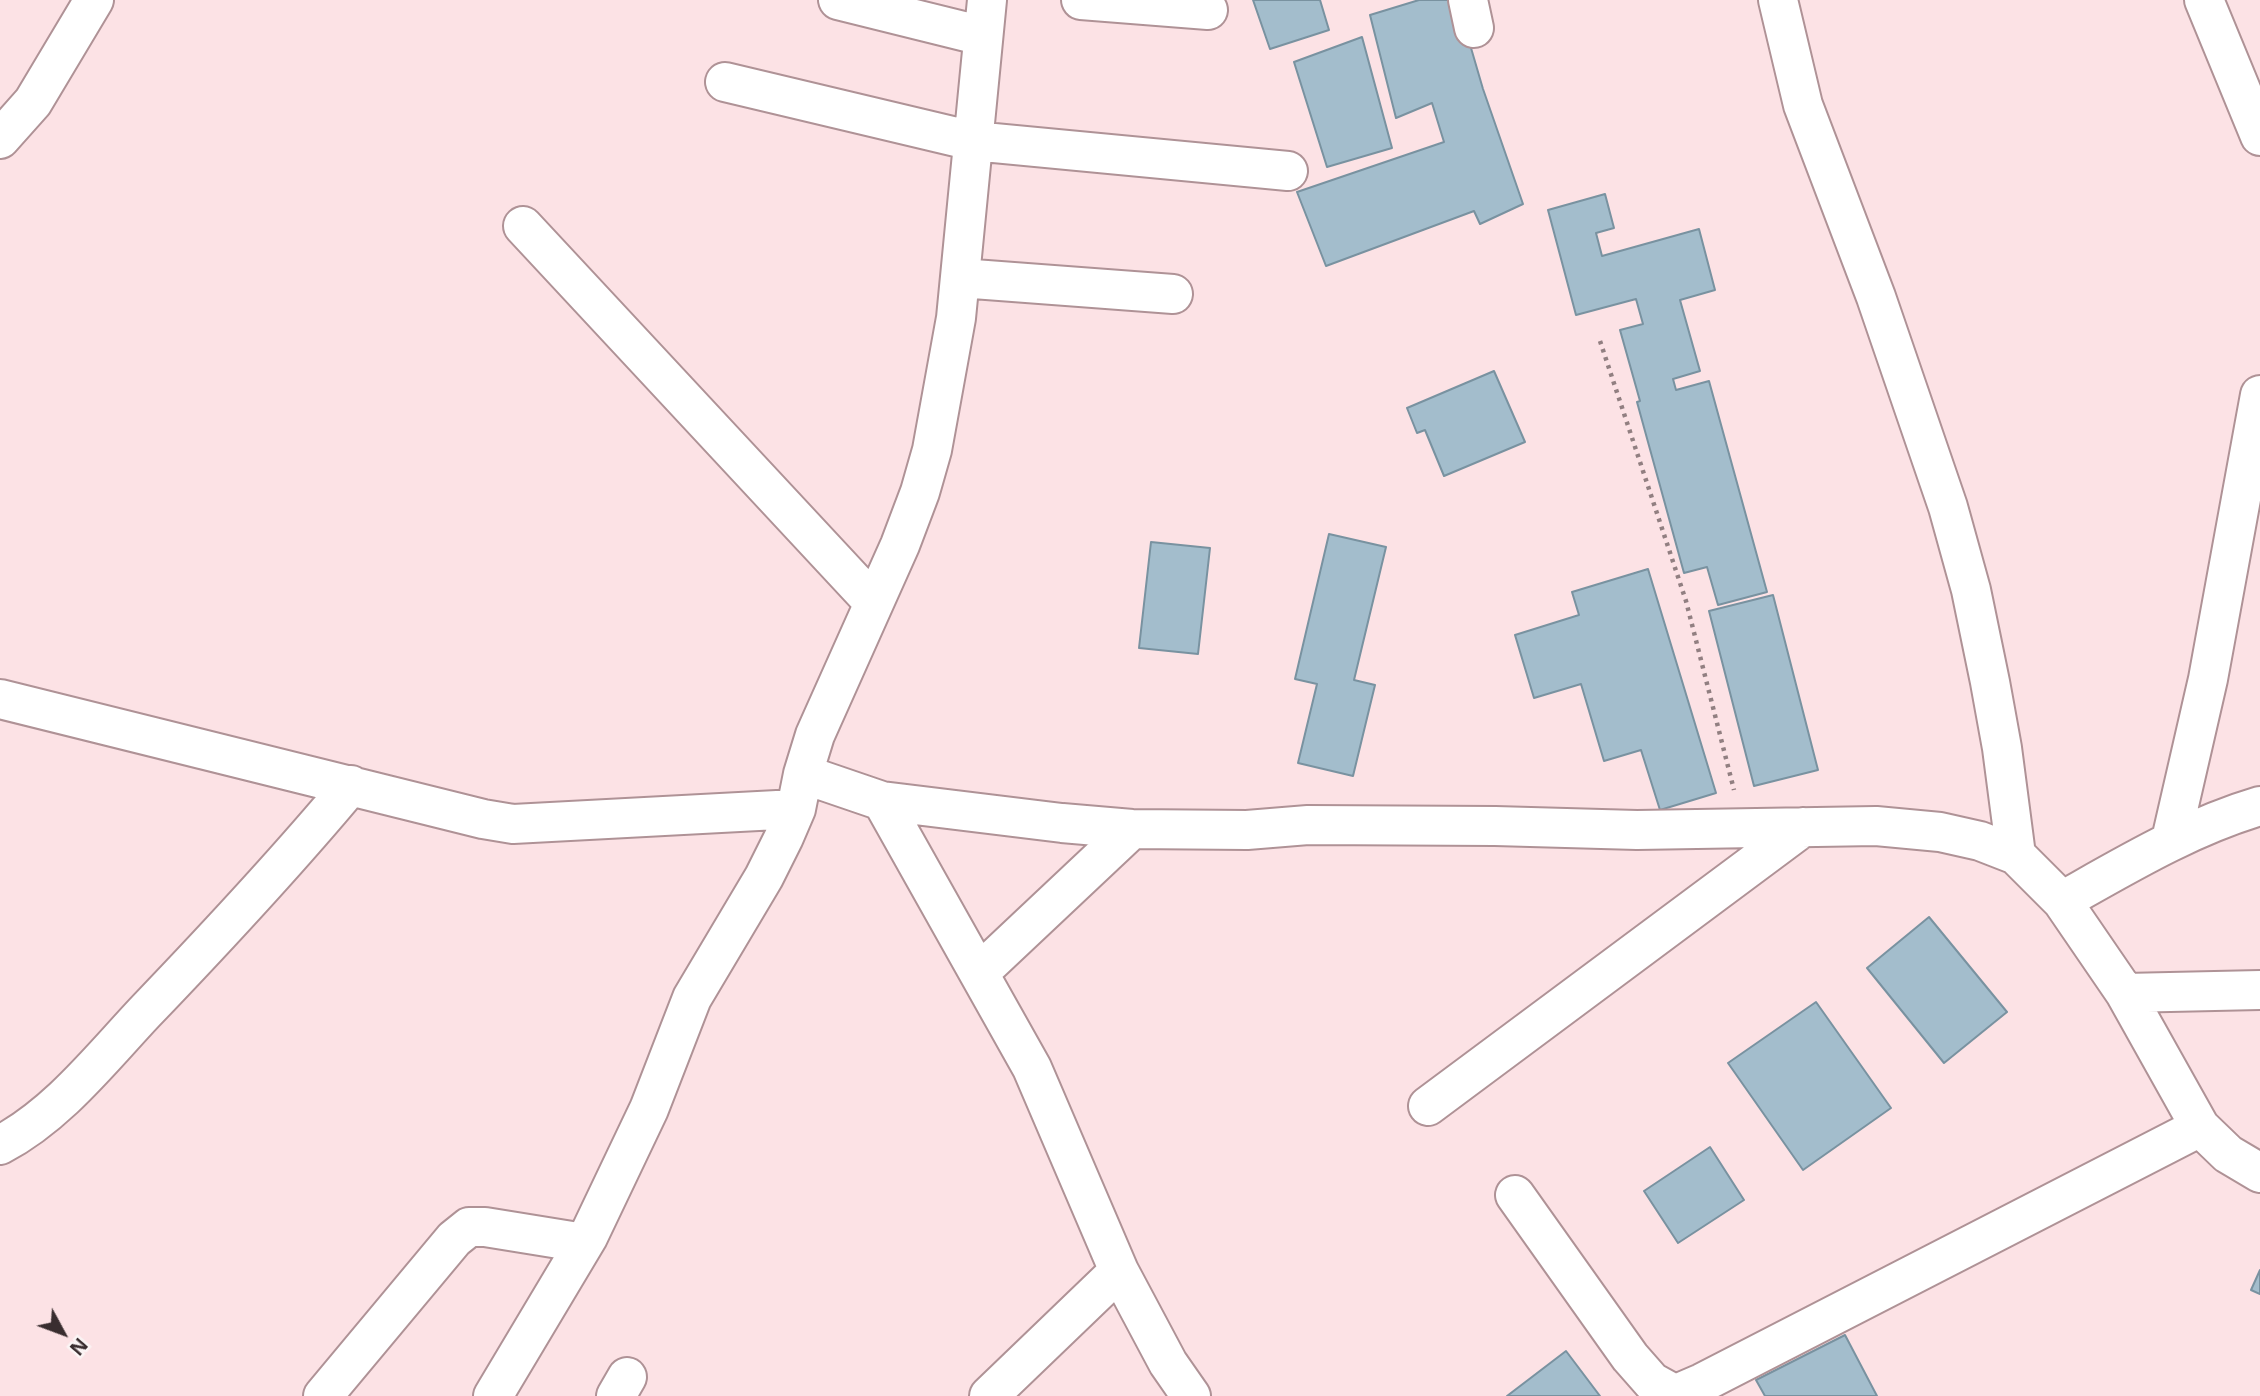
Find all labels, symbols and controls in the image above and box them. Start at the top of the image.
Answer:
north arrow [28,1298,98,1368]
text: N [64,1332,94,1361]

